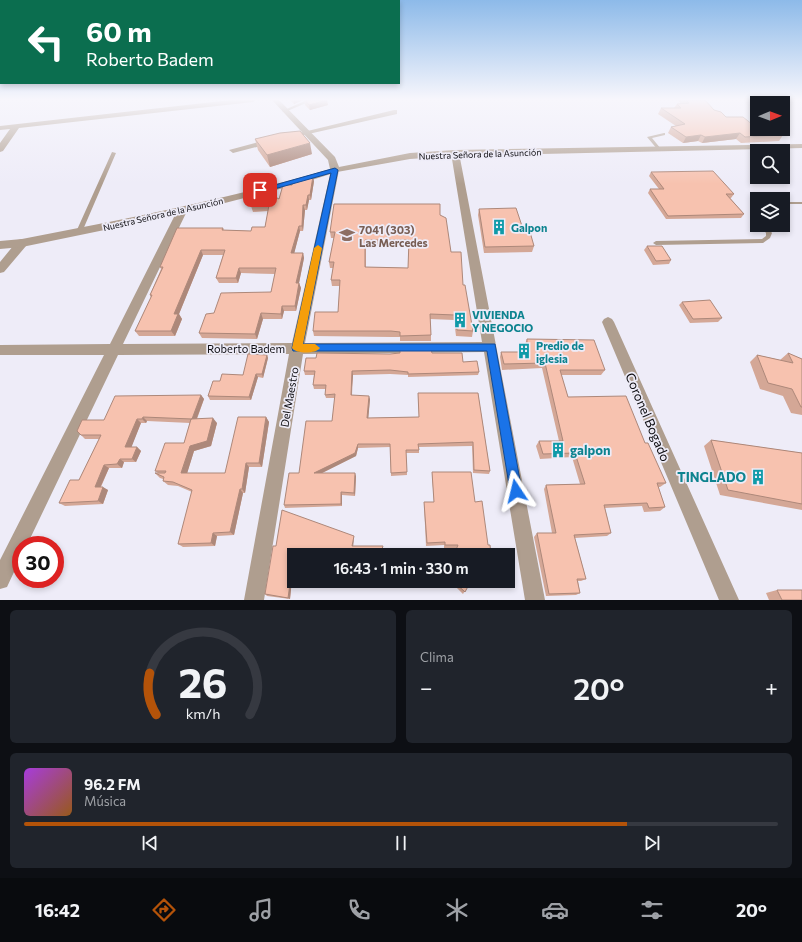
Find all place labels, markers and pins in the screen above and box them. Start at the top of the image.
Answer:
pin [243,173,277,207]
building icon: Galpon [490,218,508,236]
place label: Galpon [511,221,547,234]
place label: 7041 (303) Las Mercedes [359,223,428,249]
school or university icon: 7041 (303) Las Mercedes [338,226,356,244]
place label: VIVIENDA Y NEGOCIO [472,308,533,334]
building icon: VIVIENDA Y NEGOCIO [451,311,469,329]
place label: Predio de iglesia [536,339,584,365]
building icon: Predio de iglesia [515,342,533,360]
building icon: galpon [549,441,567,459]
place label: galpon [570,442,610,458]
building icon: TINGLADO [749,468,767,486]
place label: TINGLADO [677,469,746,485]

